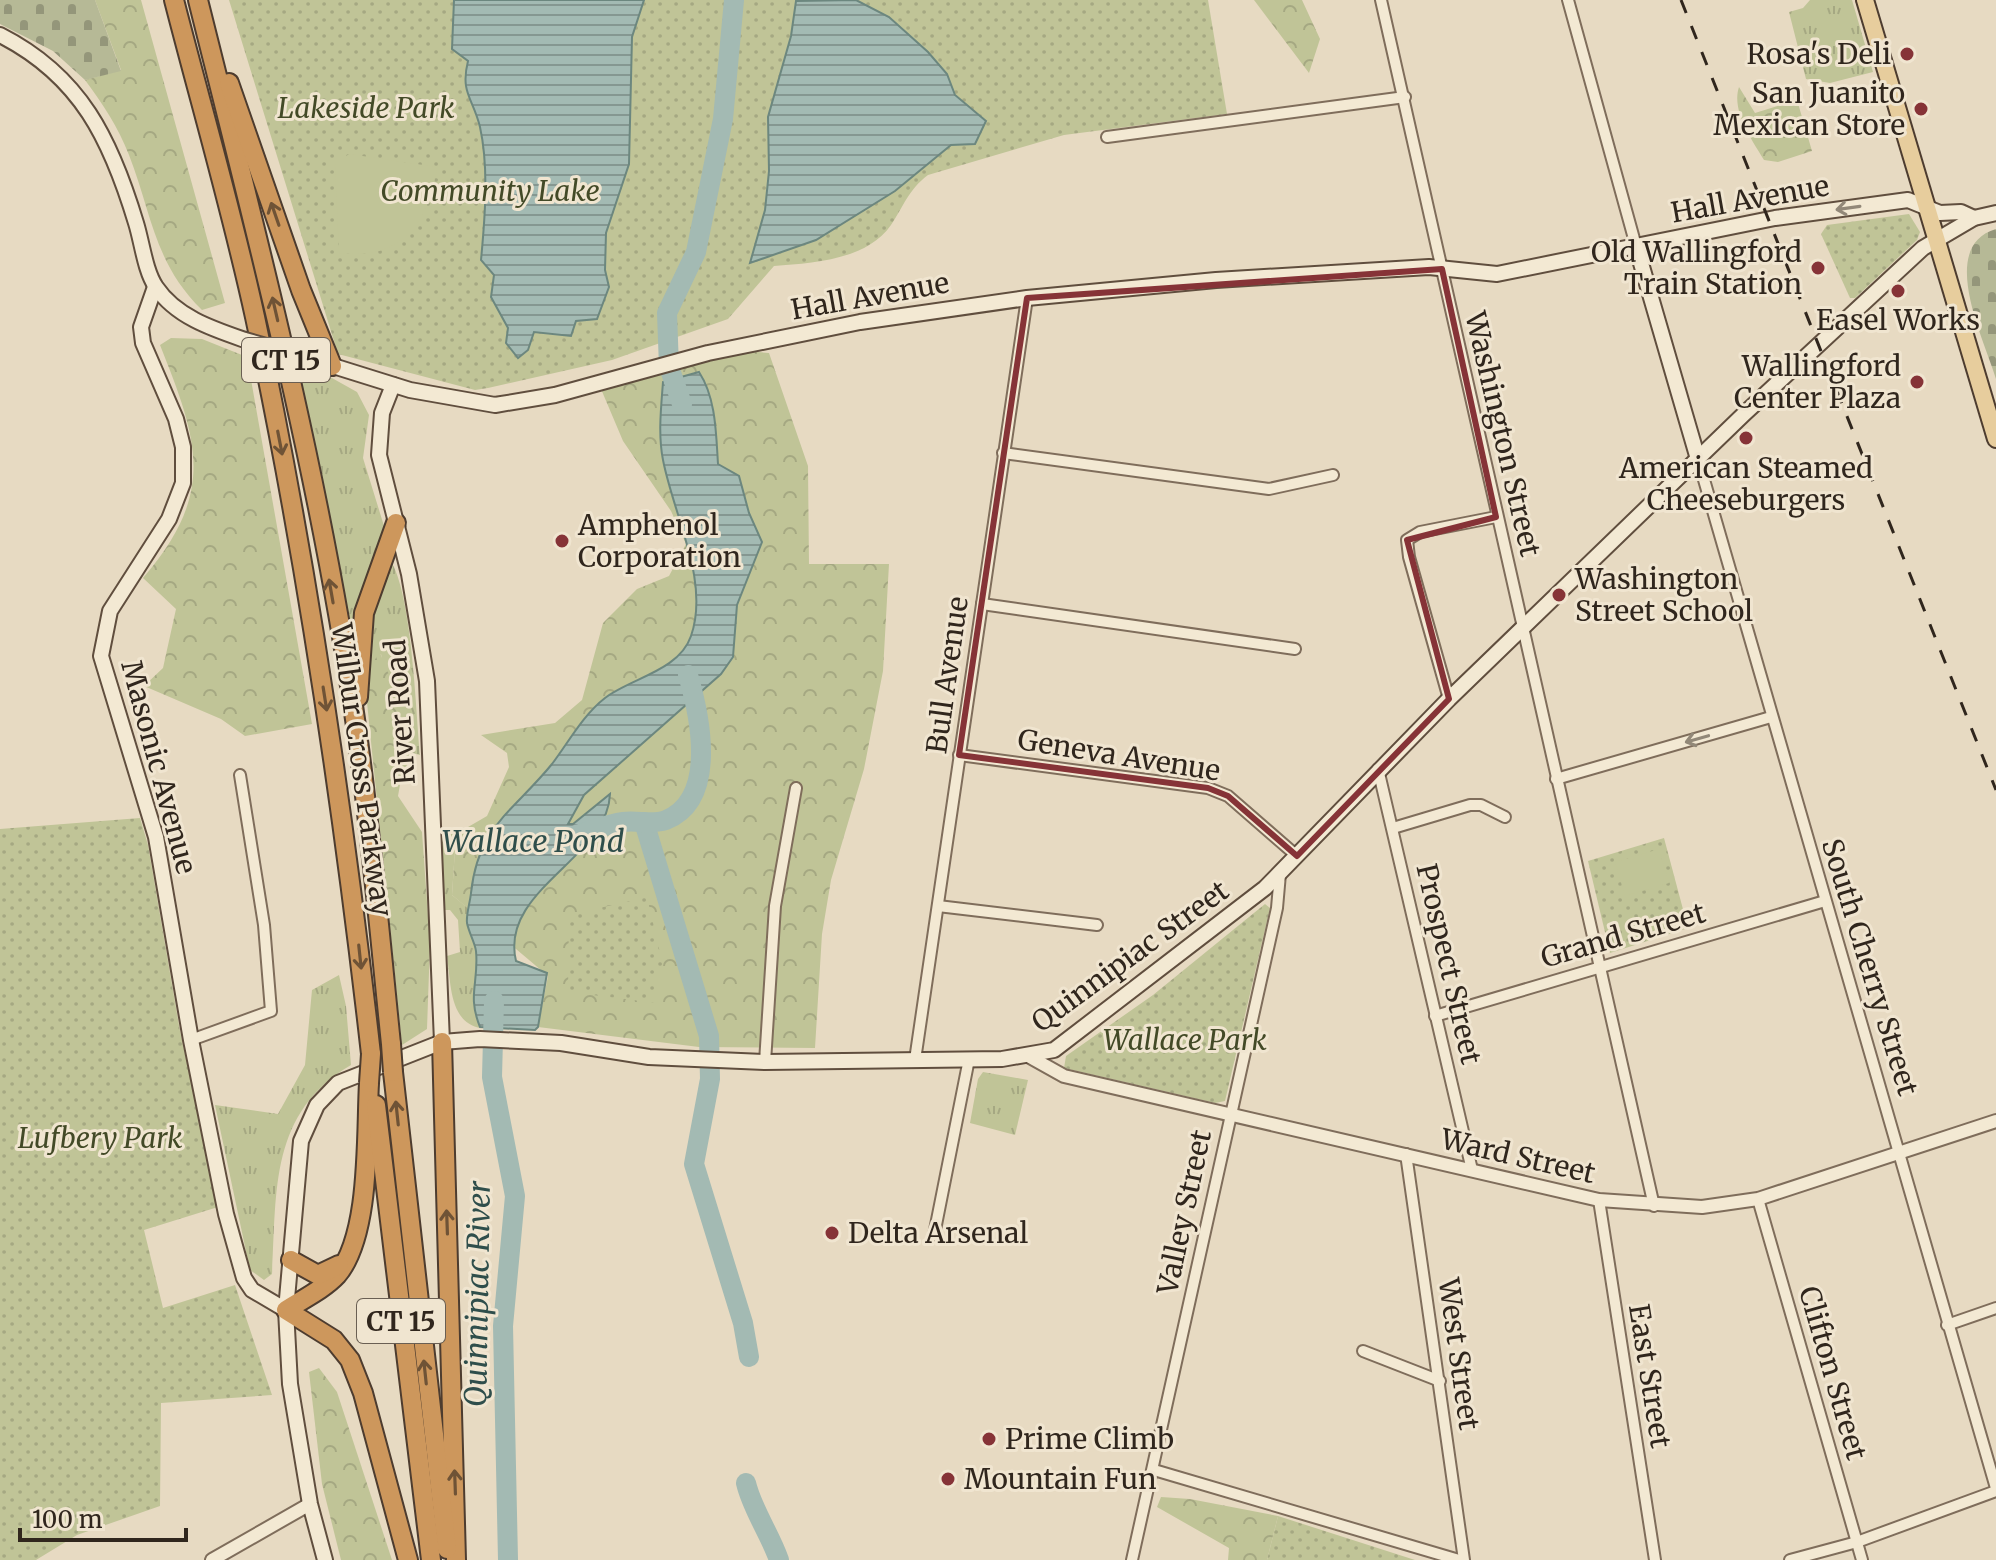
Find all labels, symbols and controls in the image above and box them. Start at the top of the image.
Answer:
place label: Rosa's Deli [1746,36,1891,72]
marker: Rosa's Deli [1898,45,1916,63]
place label: San Juanito Mexican Store [1713,75,1905,143]
park label: Lakeside Park [277,90,455,126]
marker: San Juanito Mexican Store [1912,100,1930,118]
street label: Hall Avenue [1668,167,1832,231]
park label: Community Lake [380,173,600,209]
one-way arrow [1836,201,1861,216]
one-way arrow [266,202,281,227]
place label: Old Wallingford Train Station [1591,234,1802,302]
marker: Old Wallingford Train Station [1809,259,1827,277]
street label: Hall Avenue [788,264,952,328]
marker: Easel Works [1889,282,1907,300]
one-way arrow [267,297,282,322]
place label: Easel Works [1816,302,1980,338]
street label: Washington Street [1457,307,1549,560]
road number: CT 15 [242,338,330,382]
place label: Wallingford Center Plaza [1734,348,1901,416]
marker: Wallingford Center Plaza [1908,373,1926,391]
marker: American Steamed Cheeseburgers [1737,429,1755,447]
one-way arrow [273,430,288,456]
place label: American Steamed Cheeseburgers [1618,450,1873,518]
place label: Amphenol Corporation [577,507,741,575]
marker: Amphenol Corporation [553,532,571,550]
place label: Washington Street School [1574,561,1753,629]
one-way arrow [323,579,338,605]
marker: Washington Street School [1550,586,1568,604]
street label: Bull Avenue [918,594,976,756]
street label: Wilbur Cross Parkway [323,620,400,919]
street label: River Road [377,638,423,786]
street label: Masonic Avenue [113,656,205,878]
one-way arrow [318,686,333,711]
street label: Geneva Avenue [1015,721,1223,789]
one-way arrow [1684,732,1710,747]
water label: Wallace Pond [442,822,625,860]
street label: South Cherry Street [1814,834,1926,1100]
street label: Prospect Street [1408,860,1490,1068]
street label: Quinnipiac Street [1024,872,1236,1040]
street label: Grand Street [1537,894,1709,976]
one-way arrow [353,944,368,969]
park label: Wallace Park [1103,1022,1267,1058]
one-way arrow [389,1100,404,1127]
park label: Lufbery Park [18,1120,182,1156]
street label: Ward Street [1436,1121,1599,1191]
street label: Valley Street [1149,1126,1219,1299]
water label: Quinnipiac River [456,1180,498,1407]
one-way arrow [439,1209,454,1236]
place label: Delta Arsenal [848,1215,1029,1251]
marker: Delta Arsenal [823,1224,841,1242]
street label: West Street [1430,1275,1487,1432]
street label: Clifton Street [1791,1282,1875,1464]
road number: CT 15 [357,1299,445,1343]
street label: East Street [1621,1301,1679,1451]
one-way arrow [417,1359,432,1386]
place label: Prime Climb [1005,1421,1174,1457]
marker: Prime Climb [980,1430,998,1448]
place label: Mountain Fun [964,1461,1157,1497]
one-way arrow [447,1469,462,1496]
marker: Mountain Fun [939,1470,957,1488]
scale bar [20,1492,186,1542]
text: 100 m [32,1504,103,1535]

